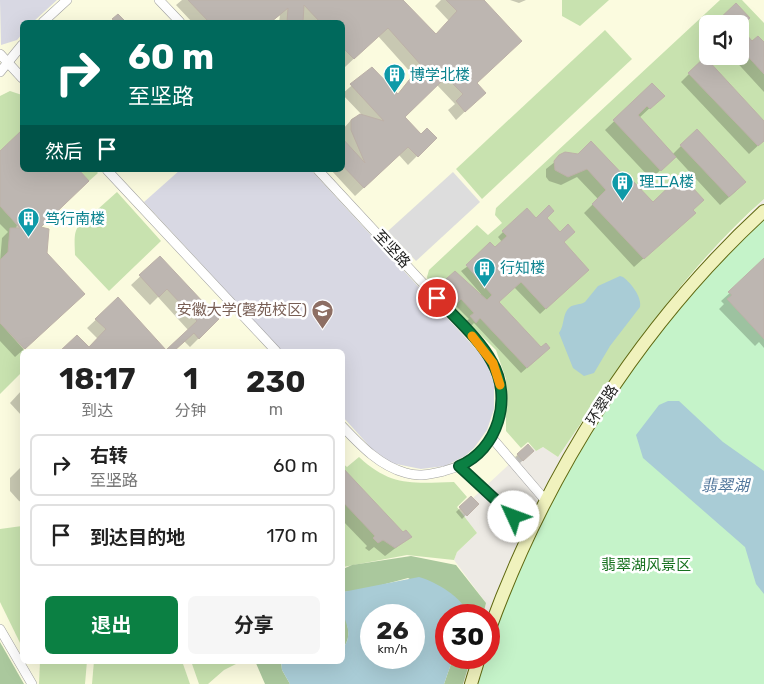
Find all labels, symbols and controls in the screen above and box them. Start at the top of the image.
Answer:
map controls [699,15,749,65]
button: sound [699,15,749,65]
text: 60 m [128,36,214,78]
icon: right [45,40,110,105]
building icon: 博学北楼 [382,63,406,94]
place label: 博学北楼 [410,66,470,84]
text: 至坚路 [128,83,194,110]
icon: arrive [93,135,121,163]
text: 然后 [45,140,83,163]
building icon: 理工A楼 [611,170,635,201]
place label: 理工A楼 [639,173,694,191]
building icon: 笃行南楼 [17,207,41,238]
place label: 笃行南楼 [45,210,105,228]
street label: 至坚路 [370,226,414,272]
building icon: 行知楼 [472,256,496,287]
place label: 行知楼 [500,259,545,277]
pin [416,277,458,319]
icon: arrive [423,284,451,312]
school or university icon: 安徽大学(磬苑校区) [311,298,335,329]
place label: 安徽大学(磬苑校区) [177,301,307,319]
text: 18:17 [59,361,135,397]
text: 1 [183,361,198,397]
text: 230 [246,364,306,400]
street label: 环翠路 [582,381,622,429]
text: m [269,400,283,419]
text: 到达 [81,401,113,420]
text: 分钟 [175,401,207,420]
text: 右转 [90,444,128,467]
icon: right [47,451,75,479]
text: 60 m [273,454,318,477]
text: 至坚路 [90,471,138,490]
water label: 翡翠湖 [701,476,752,495]
position arrow [487,490,539,542]
icon: arrive [47,521,75,549]
text: 170 m [267,524,318,547]
text: 到达目的地 [90,526,185,549]
park label: 翡翠湖风景区 [601,556,691,574]
button: 退出 [45,596,178,654]
button: 分享 [188,596,320,654]
speed limit sign: 30 [435,604,500,669]
text: 26 [376,616,409,645]
text: km/h [378,642,407,656]

